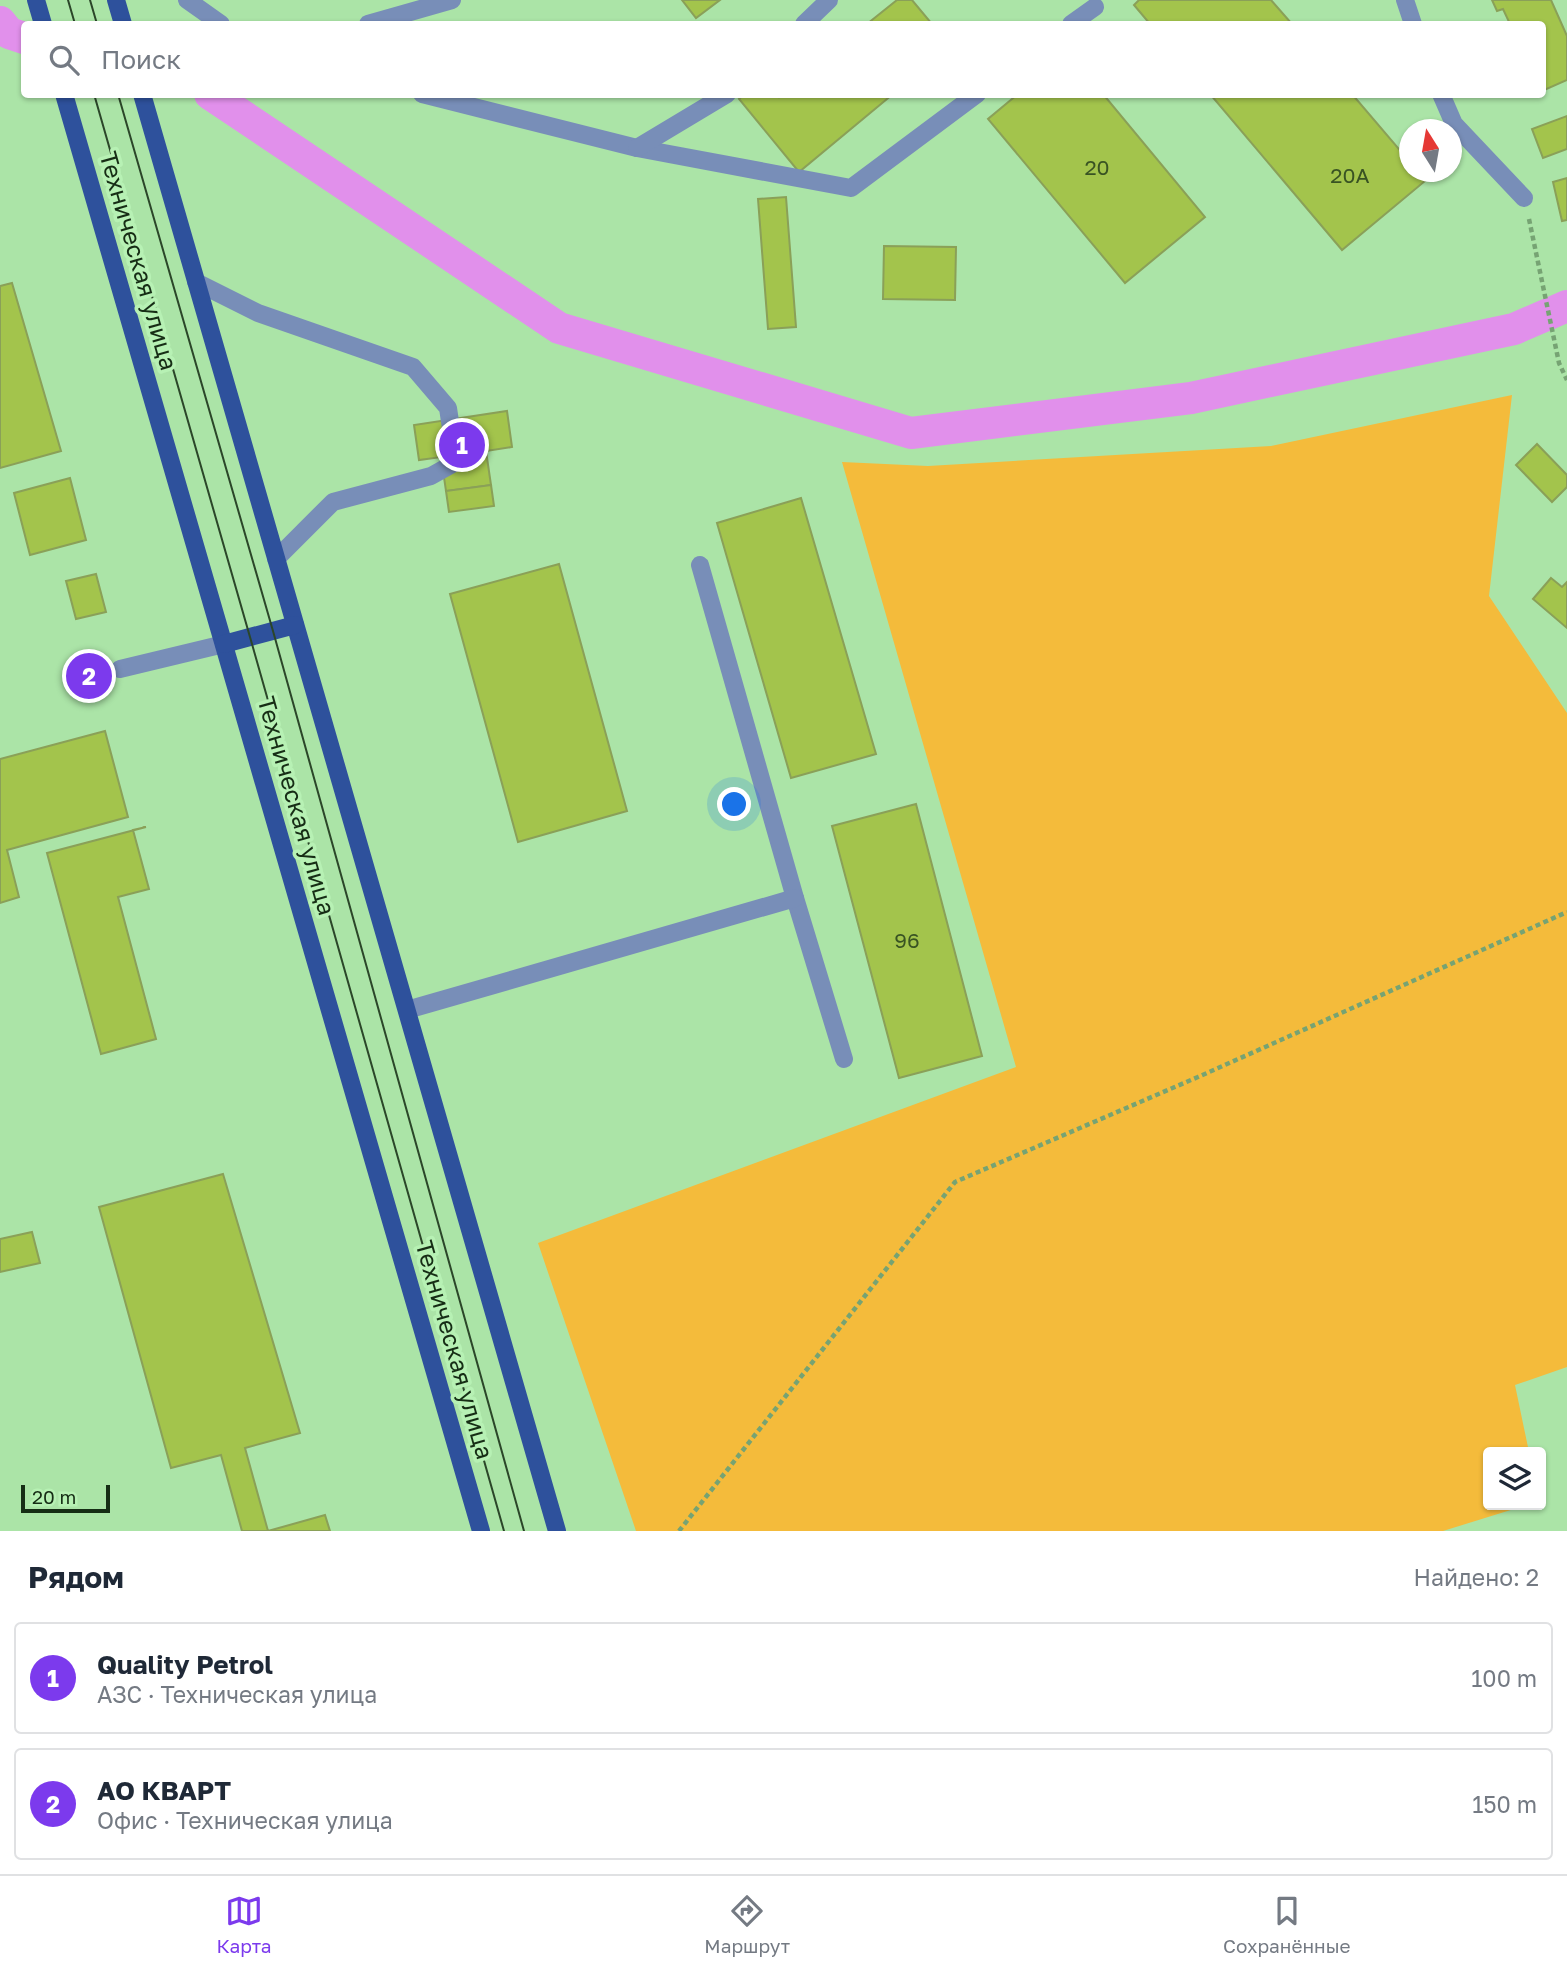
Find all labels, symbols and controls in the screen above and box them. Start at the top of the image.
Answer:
search box [21,21,1546,98]
icon: search [45,41,83,79]
text: Поиск [101,44,181,75]
north arrow [1399,119,1462,182]
street label: Техническая улица [94,148,185,373]
house number: 20 [1084,154,1110,180]
house number: 20А [1330,162,1370,188]
pin: 1 [439,419,485,471]
pin: 2 [66,650,112,702]
street label: Техническая улица [252,693,343,918]
your location [717,787,751,821]
house number: 96 [894,927,920,953]
street label: Техническая улица [410,1237,501,1462]
map controls [1483,1447,1546,1510]
button: layers [1483,1447,1546,1510]
scale bar [21,1482,110,1514]
text: 20 m [32,1485,76,1508]
text: Рядом [28,1559,124,1595]
text: Найдено: 2 [1413,1563,1539,1591]
text: Quality Petrol [97,1649,273,1680]
text: 1 [47,1664,59,1692]
text: 100 m [1471,1664,1537,1692]
text: АЗС · Техническая улица [97,1680,377,1708]
text: АО КВАРТ [97,1775,231,1806]
text: 2 [46,1790,60,1818]
text: 150 m [1472,1790,1537,1818]
text: Офис · Техническая улица [97,1806,393,1834]
tab: Карта [216,1892,271,1957]
tab: Маршрут [704,1892,790,1957]
tab: Сохранённые [1223,1892,1351,1957]

